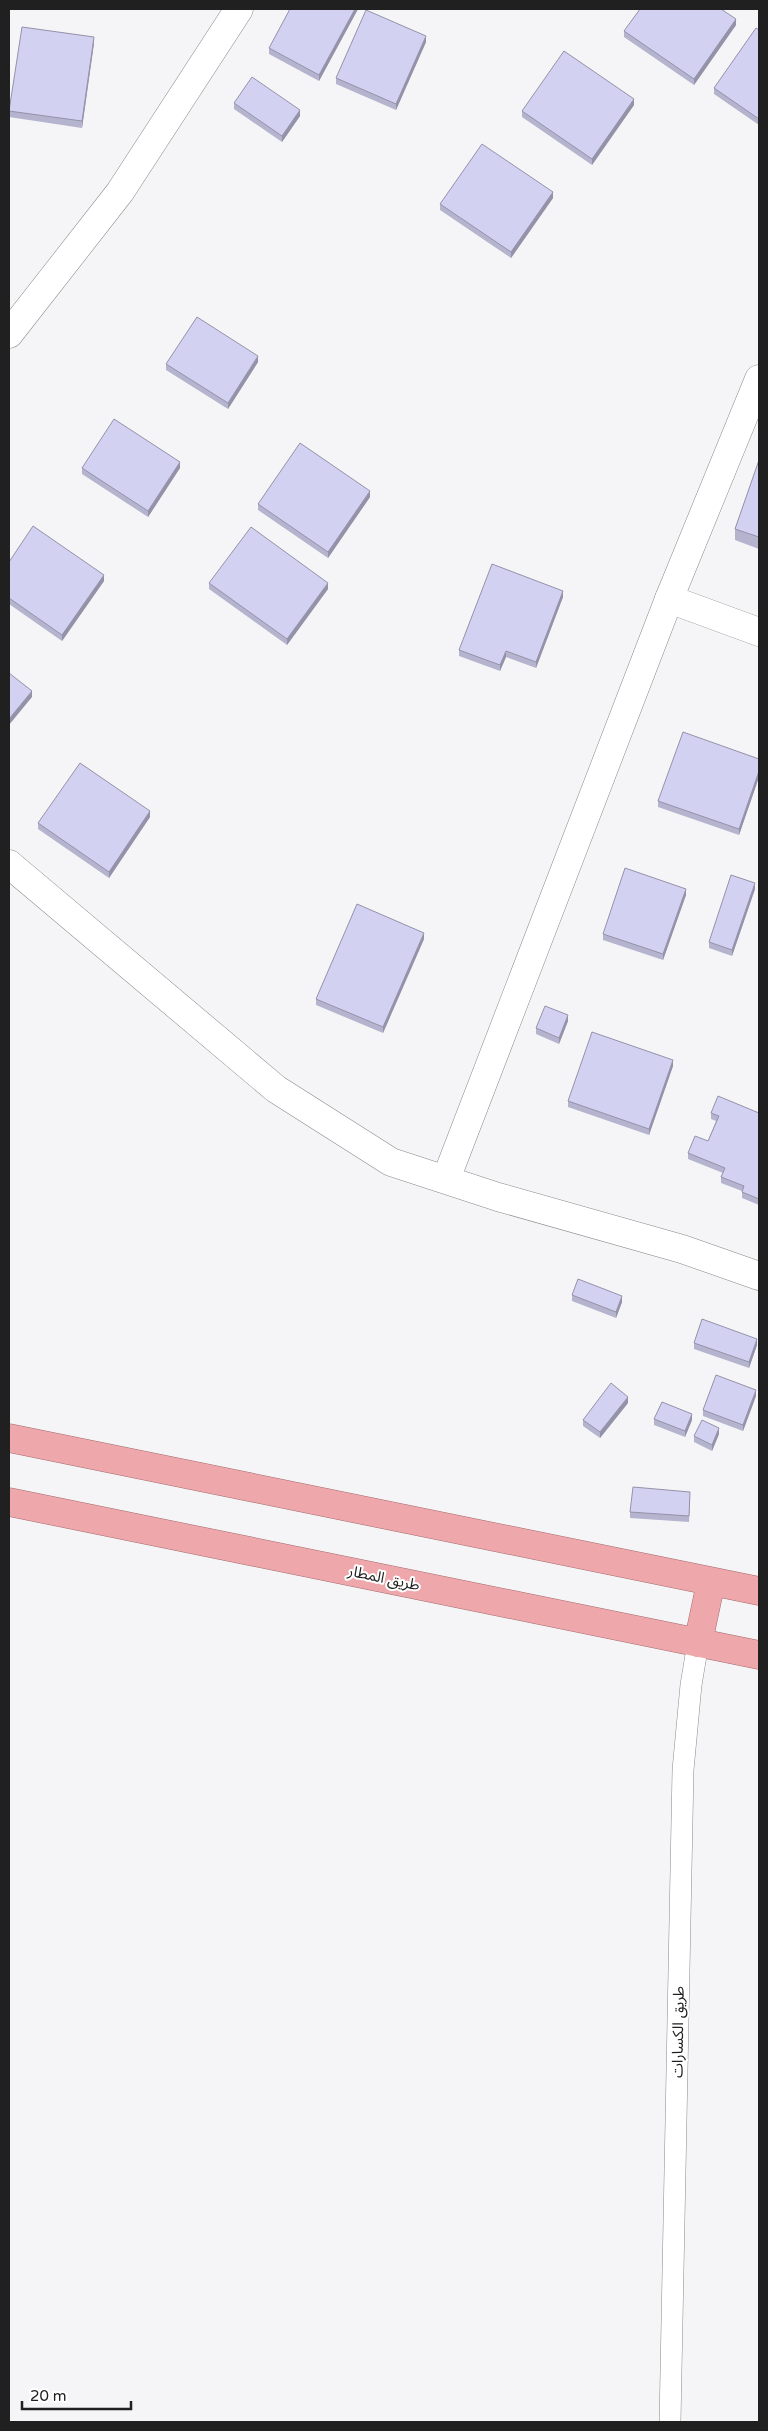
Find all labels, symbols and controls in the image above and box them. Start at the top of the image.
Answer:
street label: طريق المطار [345,1561,421,1595]
street label: طريق الكسارات [668,1986,689,2078]
scale bar [22,2378,131,2410]
text: 20 m [30,2387,67,2405]

